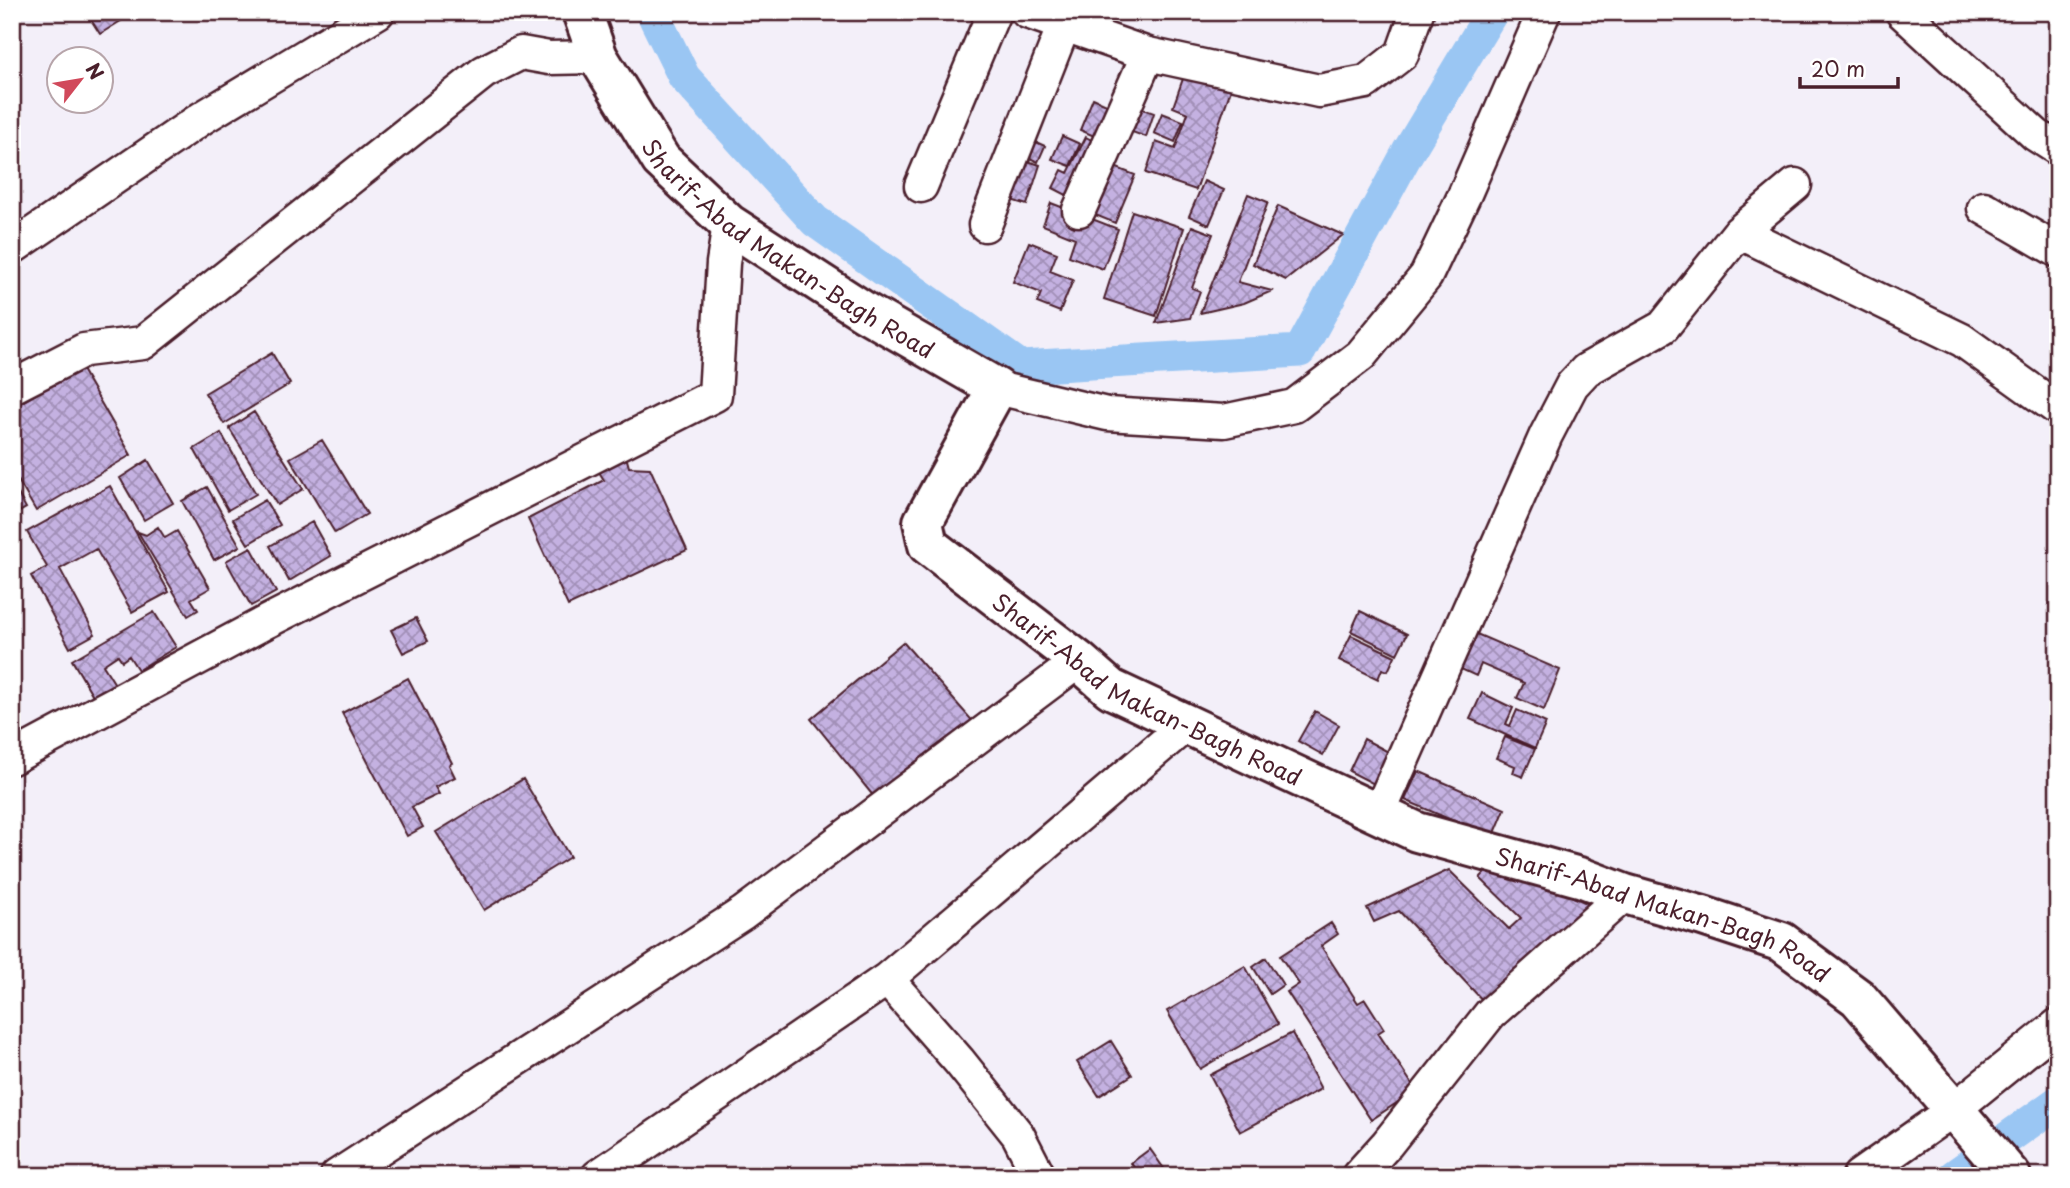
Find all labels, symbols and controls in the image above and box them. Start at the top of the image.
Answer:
north arrow [46,46,116,116]
scale bar [1800,46,1898,90]
text: 20 m [1811,52,1865,84]
text: N [80,57,111,84]
street label: Sharif-Abad Makan-Bagh Road [634,132,942,366]
street label: Sharif-Abad Makan-Bagh Road [986,584,1308,794]
street label: Sharif-Abad Makan-Bagh Road [1492,837,1838,990]

